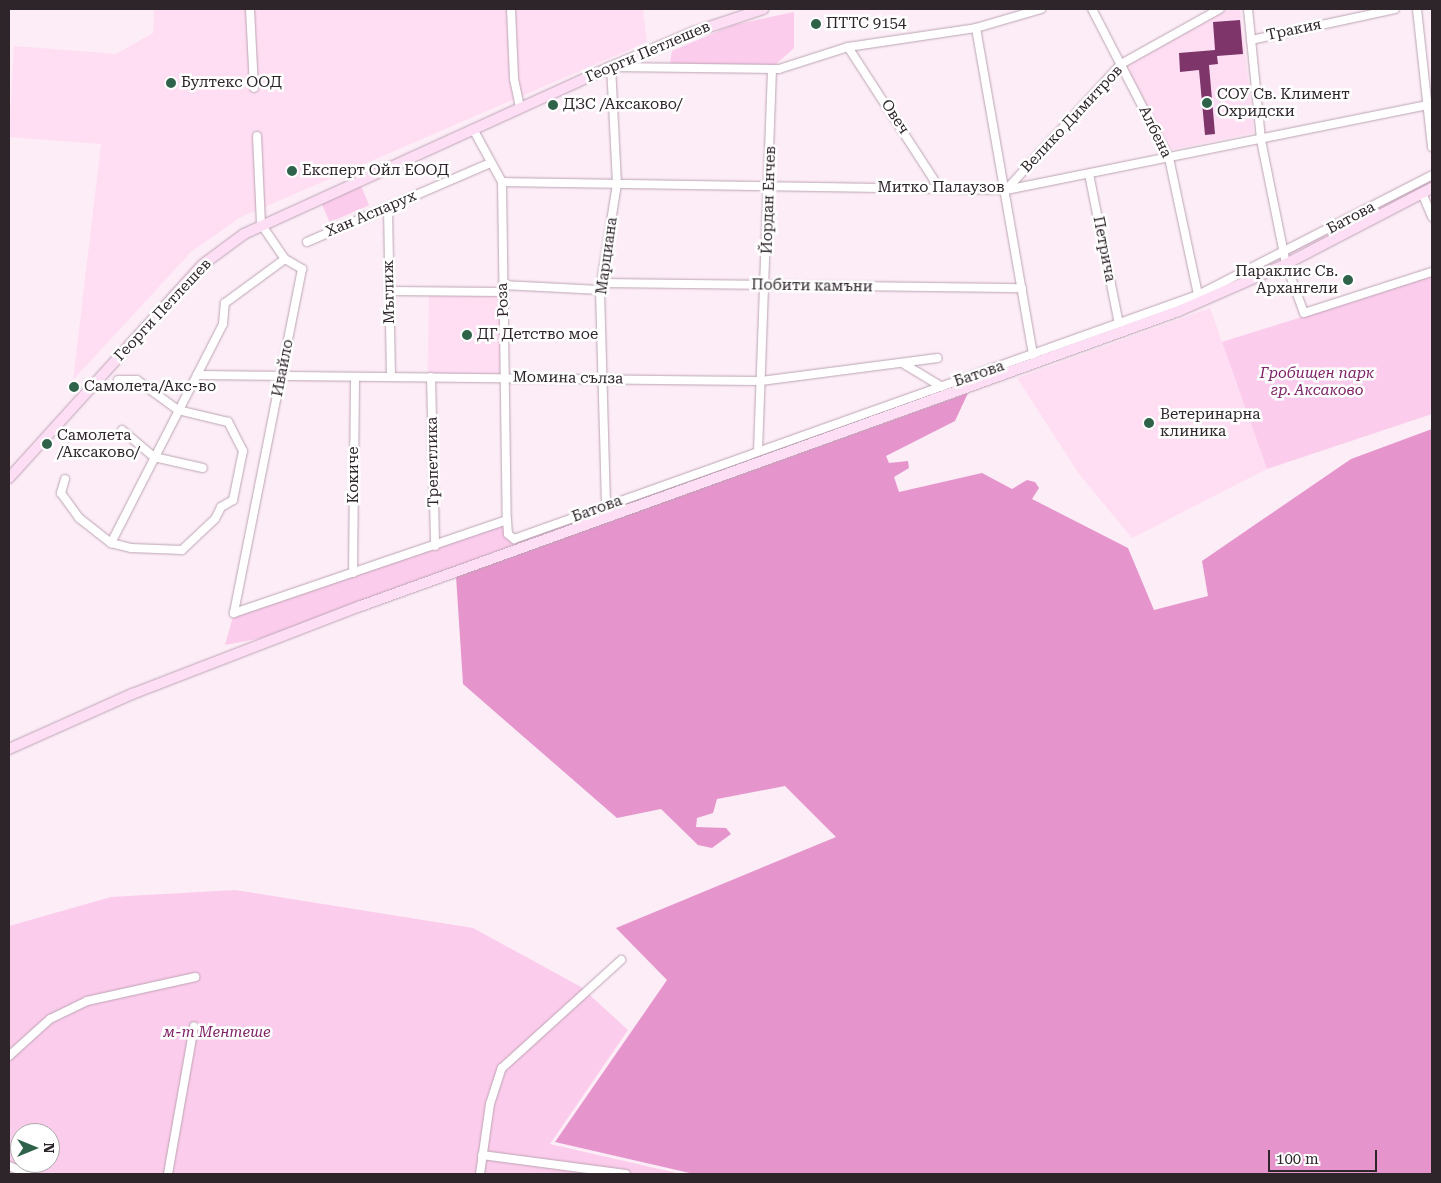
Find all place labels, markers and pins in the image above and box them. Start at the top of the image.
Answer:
place label: ПТТС 9154 [826,15,906,33]
marker: ПТТС 9154 [810,18,822,30]
place label: Бултекс ООД [181,74,282,92]
marker: Бултекс ООД [165,77,177,89]
place label: СОУ Св. Климент Охридски [1217,85,1350,120]
place label: ДЗС /Аксаково/ [563,96,683,114]
marker: СОУ Св. Климент Охридски [1201,97,1213,109]
marker: ДЗС /Аксаково/ [547,99,559,111]
place label: Експерт Ойл ЕООД [302,162,449,180]
marker: Експерт Ойл ЕООД [286,165,298,177]
place label: Параклис Св. Архангели [1235,262,1338,297]
marker: Параклис Св. Архангели [1342,274,1354,286]
place label: ДГ Детство мое [477,326,598,344]
marker: ДГ Детство мое [461,329,473,341]
place label: Самолета/Акс-во [84,378,216,396]
marker: Самолета/Акс-во [68,381,80,393]
place label: Ветеринарна клиника [1160,405,1260,440]
marker: Ветеринарна клиника [1142,416,1156,430]
place label: Самолета /Аксаково/ [57,426,140,461]
marker: Самолета /Аксаково/ [41,438,53,450]

